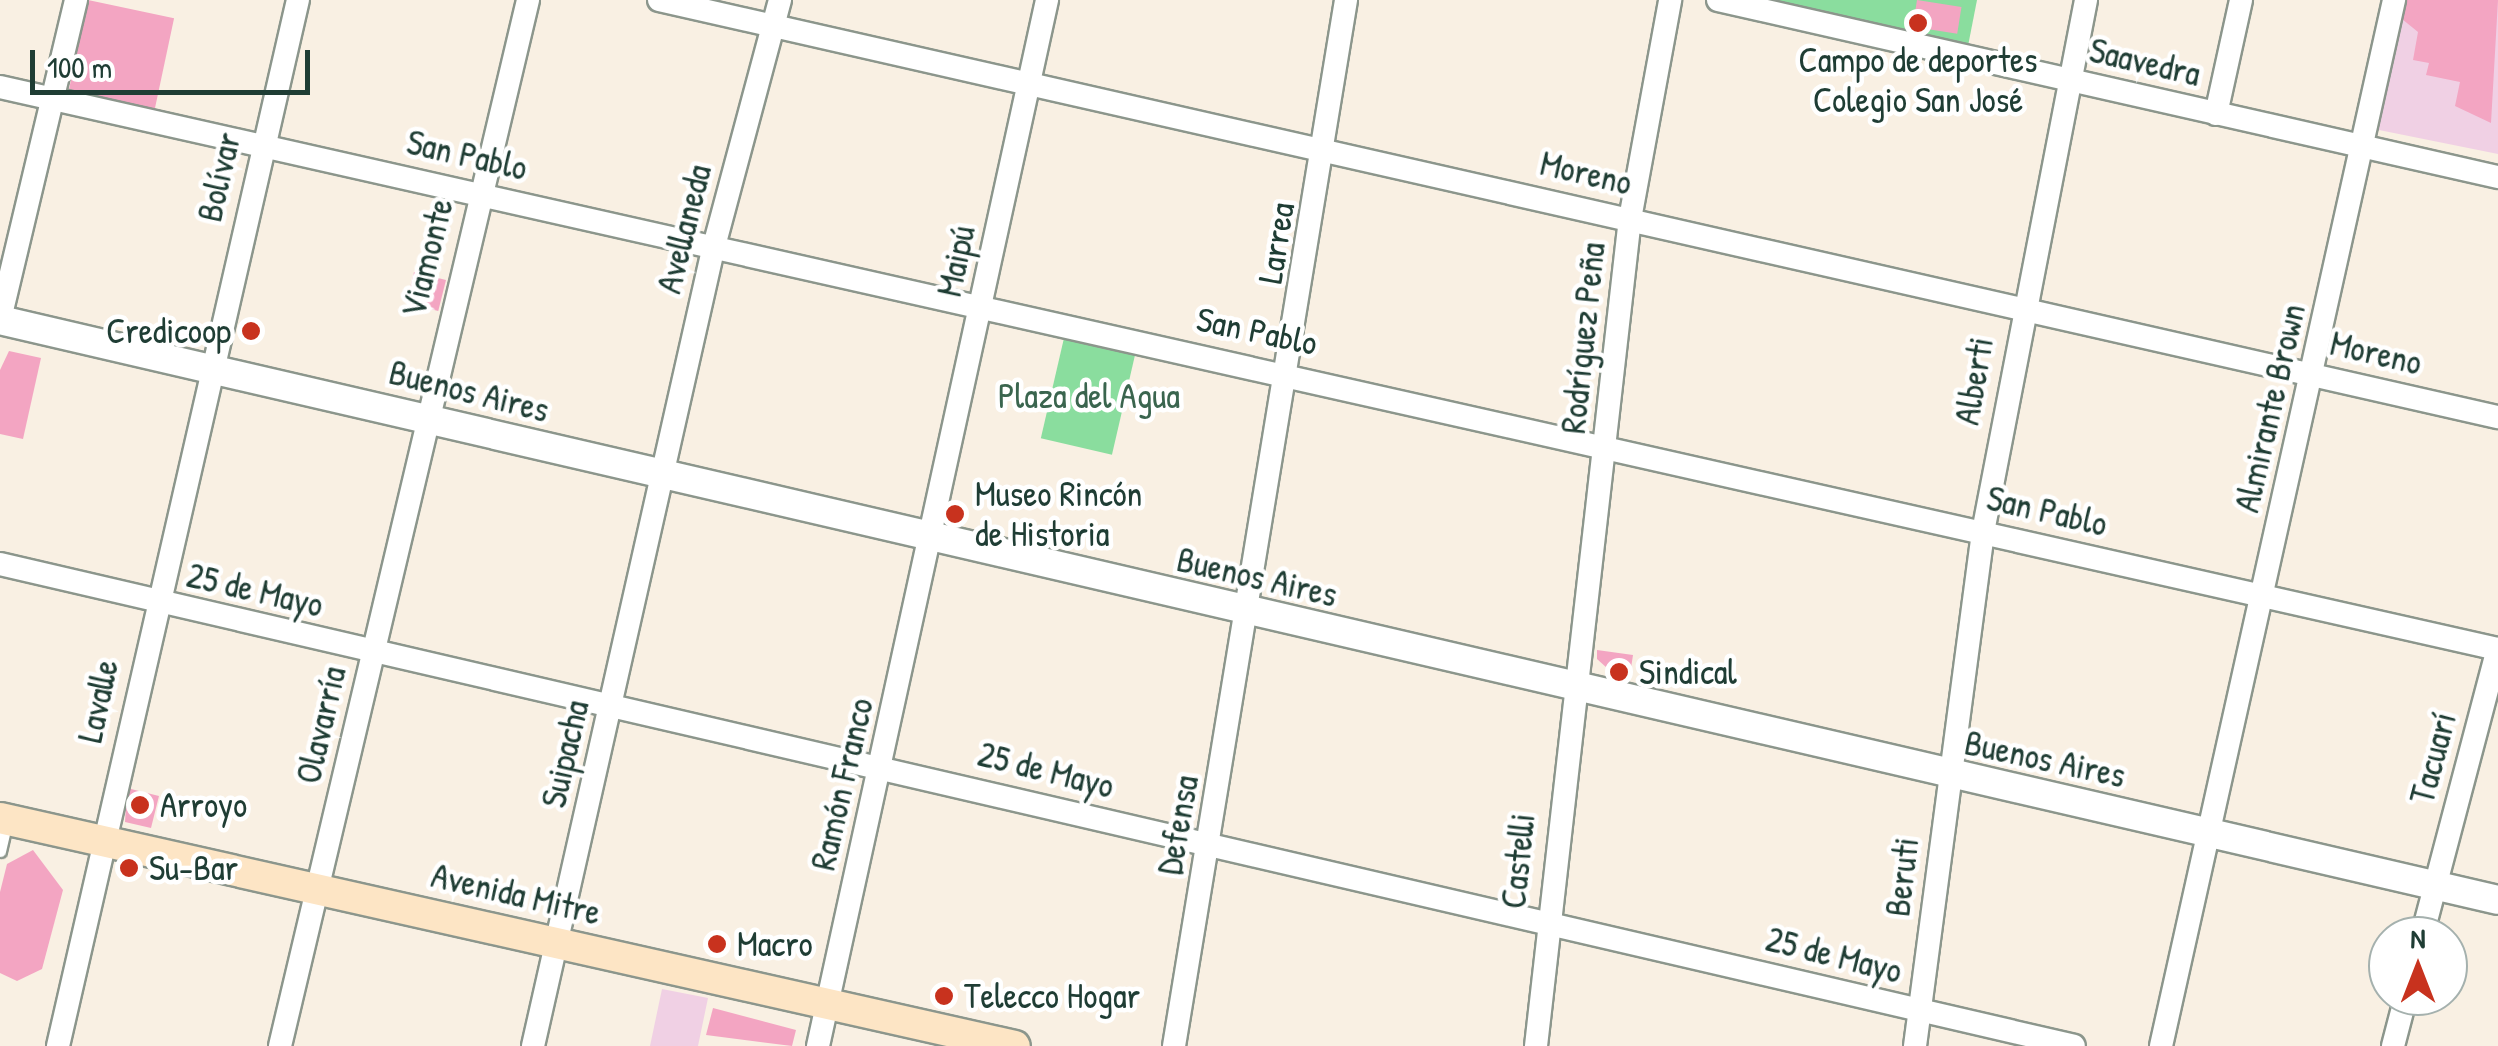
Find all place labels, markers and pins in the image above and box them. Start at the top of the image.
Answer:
marker: Campo de deportes Colegio San José [1907,12,1929,34]
place label: Campo de deportes Colegio San José [1798,39,2038,121]
place label: Credicoop [106,310,231,352]
marker: Credicoop [240,320,262,342]
place label: Museo Rincón de Historia [975,473,1142,555]
marker: Museo Rincón de Historia [944,503,966,525]
place label: Sindical [1639,651,1737,693]
marker: Sindical [1608,661,1630,683]
place label: Arroyo [160,784,247,826]
marker: Arroyo [129,794,151,816]
place label: Su-Bar [149,847,238,889]
marker: Su-Bar [118,857,140,879]
place label: Macro [737,923,813,965]
marker: Macro [706,933,728,955]
place label: Telecco Hogar [964,975,1140,1017]
marker: Telecco Hogar [933,985,955,1007]

